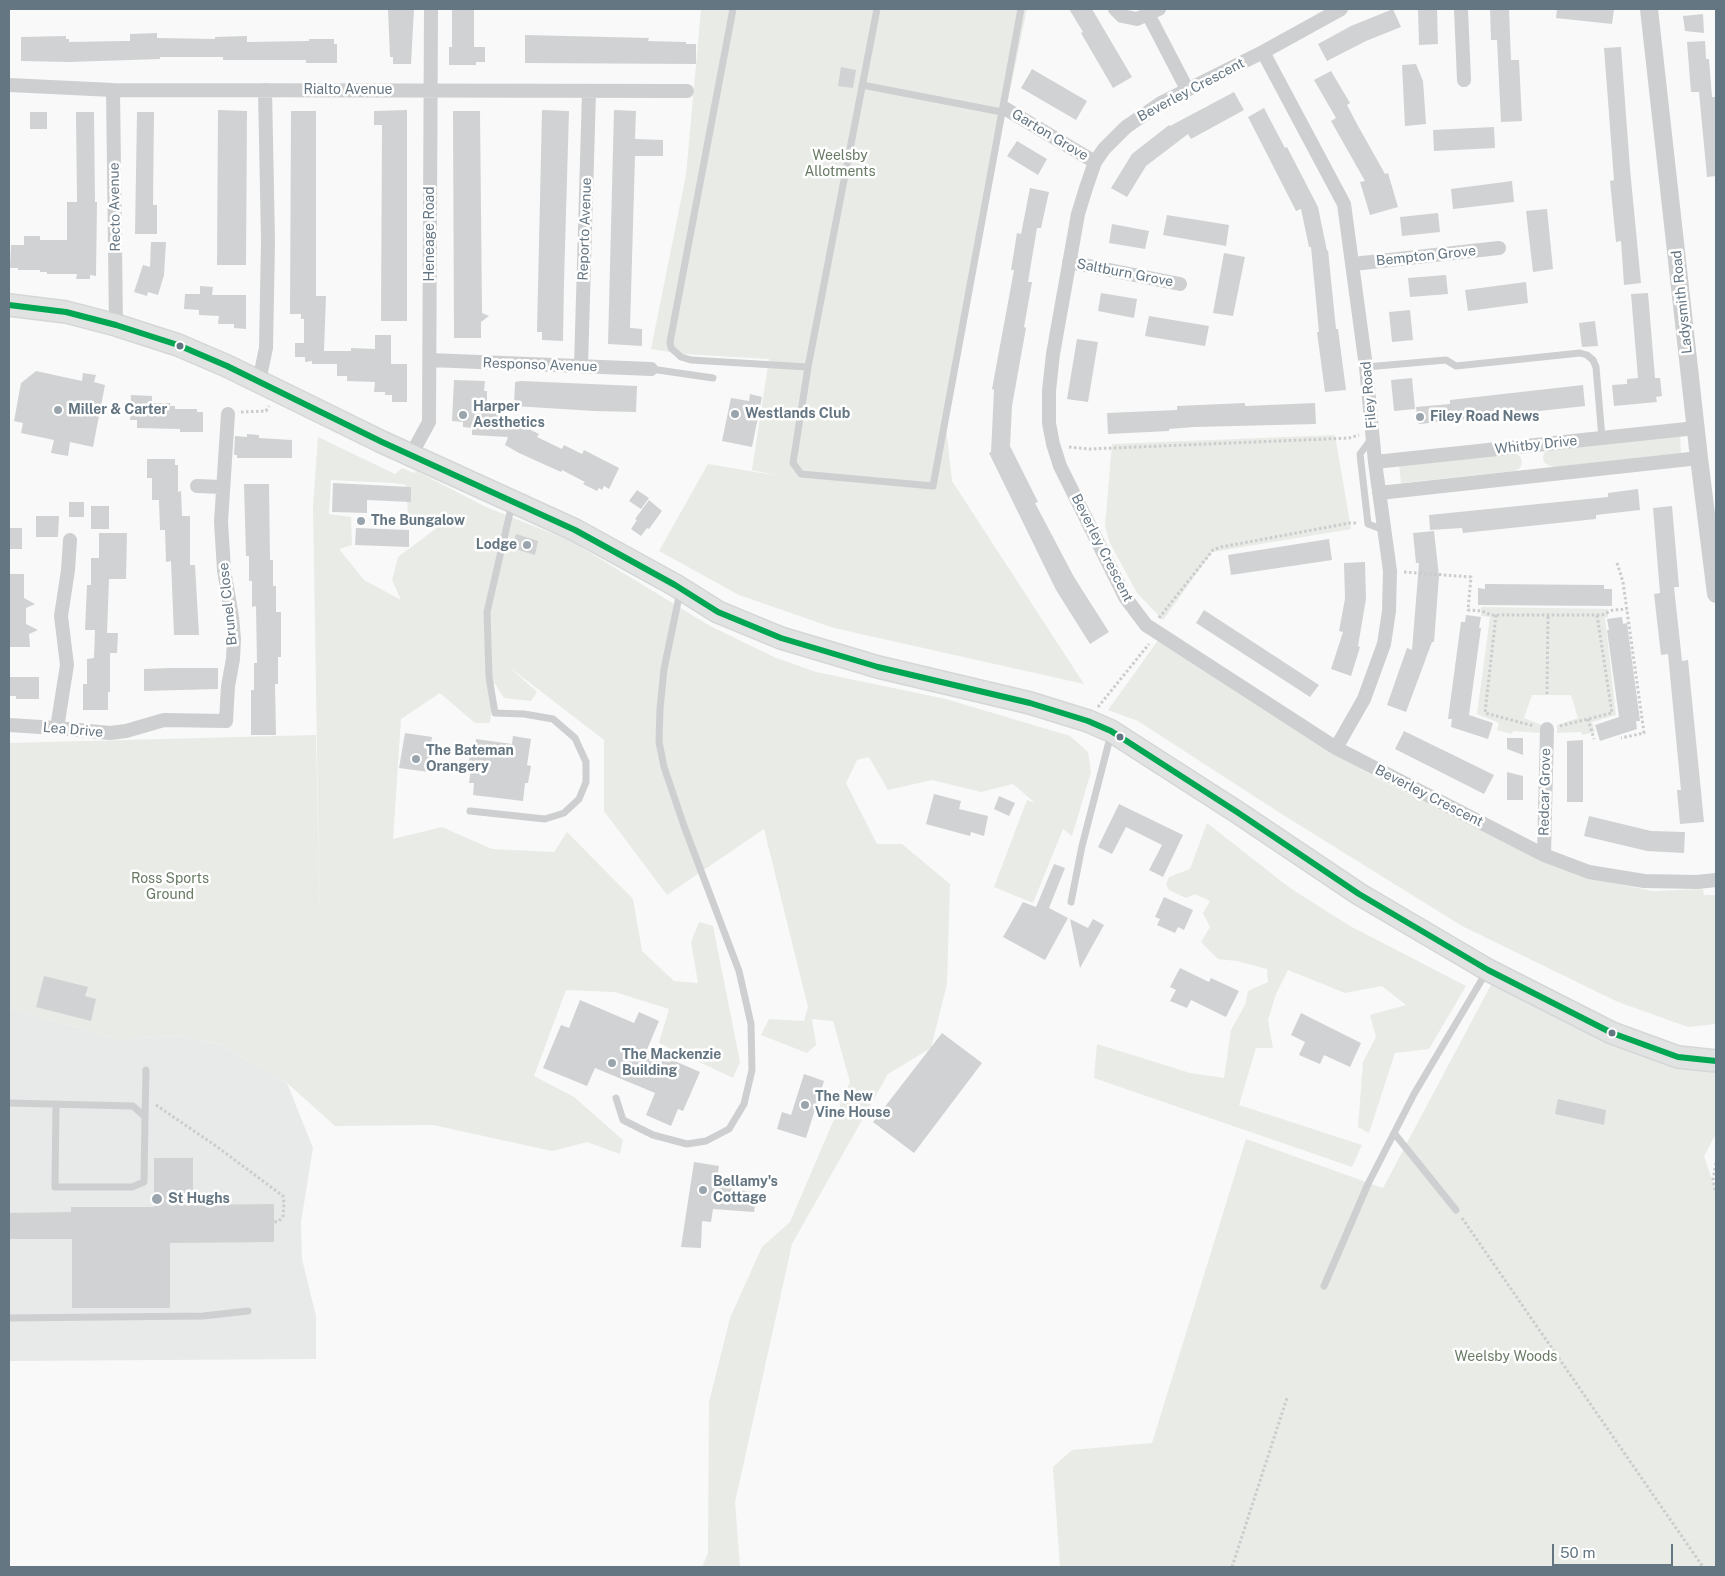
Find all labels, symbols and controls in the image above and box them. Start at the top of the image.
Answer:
street label: Beverley Crescent [1135,55,1247,125]
street label: Rialto Avenue [304,82,392,98]
street label: Garton Grove [1009,106,1091,164]
park label: Weelsby Allotments [804,148,876,180]
street label: Recto Avenue [106,162,124,252]
street label: Reporto Avenue [575,177,595,281]
street label: Heneage Road [422,186,438,282]
street label: Bempton Grove [1375,242,1477,270]
street label: Ladysmith Road [1668,249,1696,355]
street label: Saltburn Grove [1075,255,1175,291]
unlabelled marker [175,341,185,351]
street label: Responso Avenue [482,355,598,375]
street label: Filey Road [1358,361,1380,429]
place label: Harper Aesthetics [473,399,545,432]
place label: Miller & Carter [68,402,167,418]
marker: Miller & Carter [52,404,64,416]
place label: Westlands Club [745,406,850,422]
marker: Westlands Club [729,408,741,420]
marker: Harper Aesthetics [457,409,469,421]
place label: Filey Road News [1430,409,1539,425]
marker: Filey Road News [1414,411,1426,423]
street label: Whitby Drive [1494,432,1578,458]
street label: Beverley Crescent [1068,491,1136,605]
place label: The Bungalow [371,513,465,529]
marker: The Bungalow [355,515,367,527]
place label: Lodge [476,537,517,553]
marker: Lodge [521,539,533,551]
street label: Brunel Close [215,562,241,646]
street label: Lea Drive [42,719,104,741]
unlabelled marker [1115,732,1125,742]
place label: The Bateman Orangery [426,743,514,776]
street label: Redcar Grove [1536,748,1554,836]
marker: The Bateman Orangery [410,753,422,765]
street label: Beverley Crescent [1372,762,1486,830]
park label: Ross Sports Ground [131,871,209,904]
unlabelled marker [1607,1028,1617,1038]
place label: The Mackenzie Building [622,1047,721,1080]
marker: The Mackenzie Building [606,1057,618,1069]
place label: The New Vine House [815,1089,891,1122]
marker: The New Vine House [799,1099,811,1111]
place label: Bellamy's Cottage [713,1174,778,1206]
marker: Bellamy's Cottage [697,1184,709,1196]
place label: St Hughs [168,1191,230,1207]
marker: St Hughs [150,1192,164,1206]
park label: Weelsby Woods [1455,1349,1557,1365]
scale bar [1555,1534,1676,1566]
text: 50 m [1560,1544,1595,1561]

